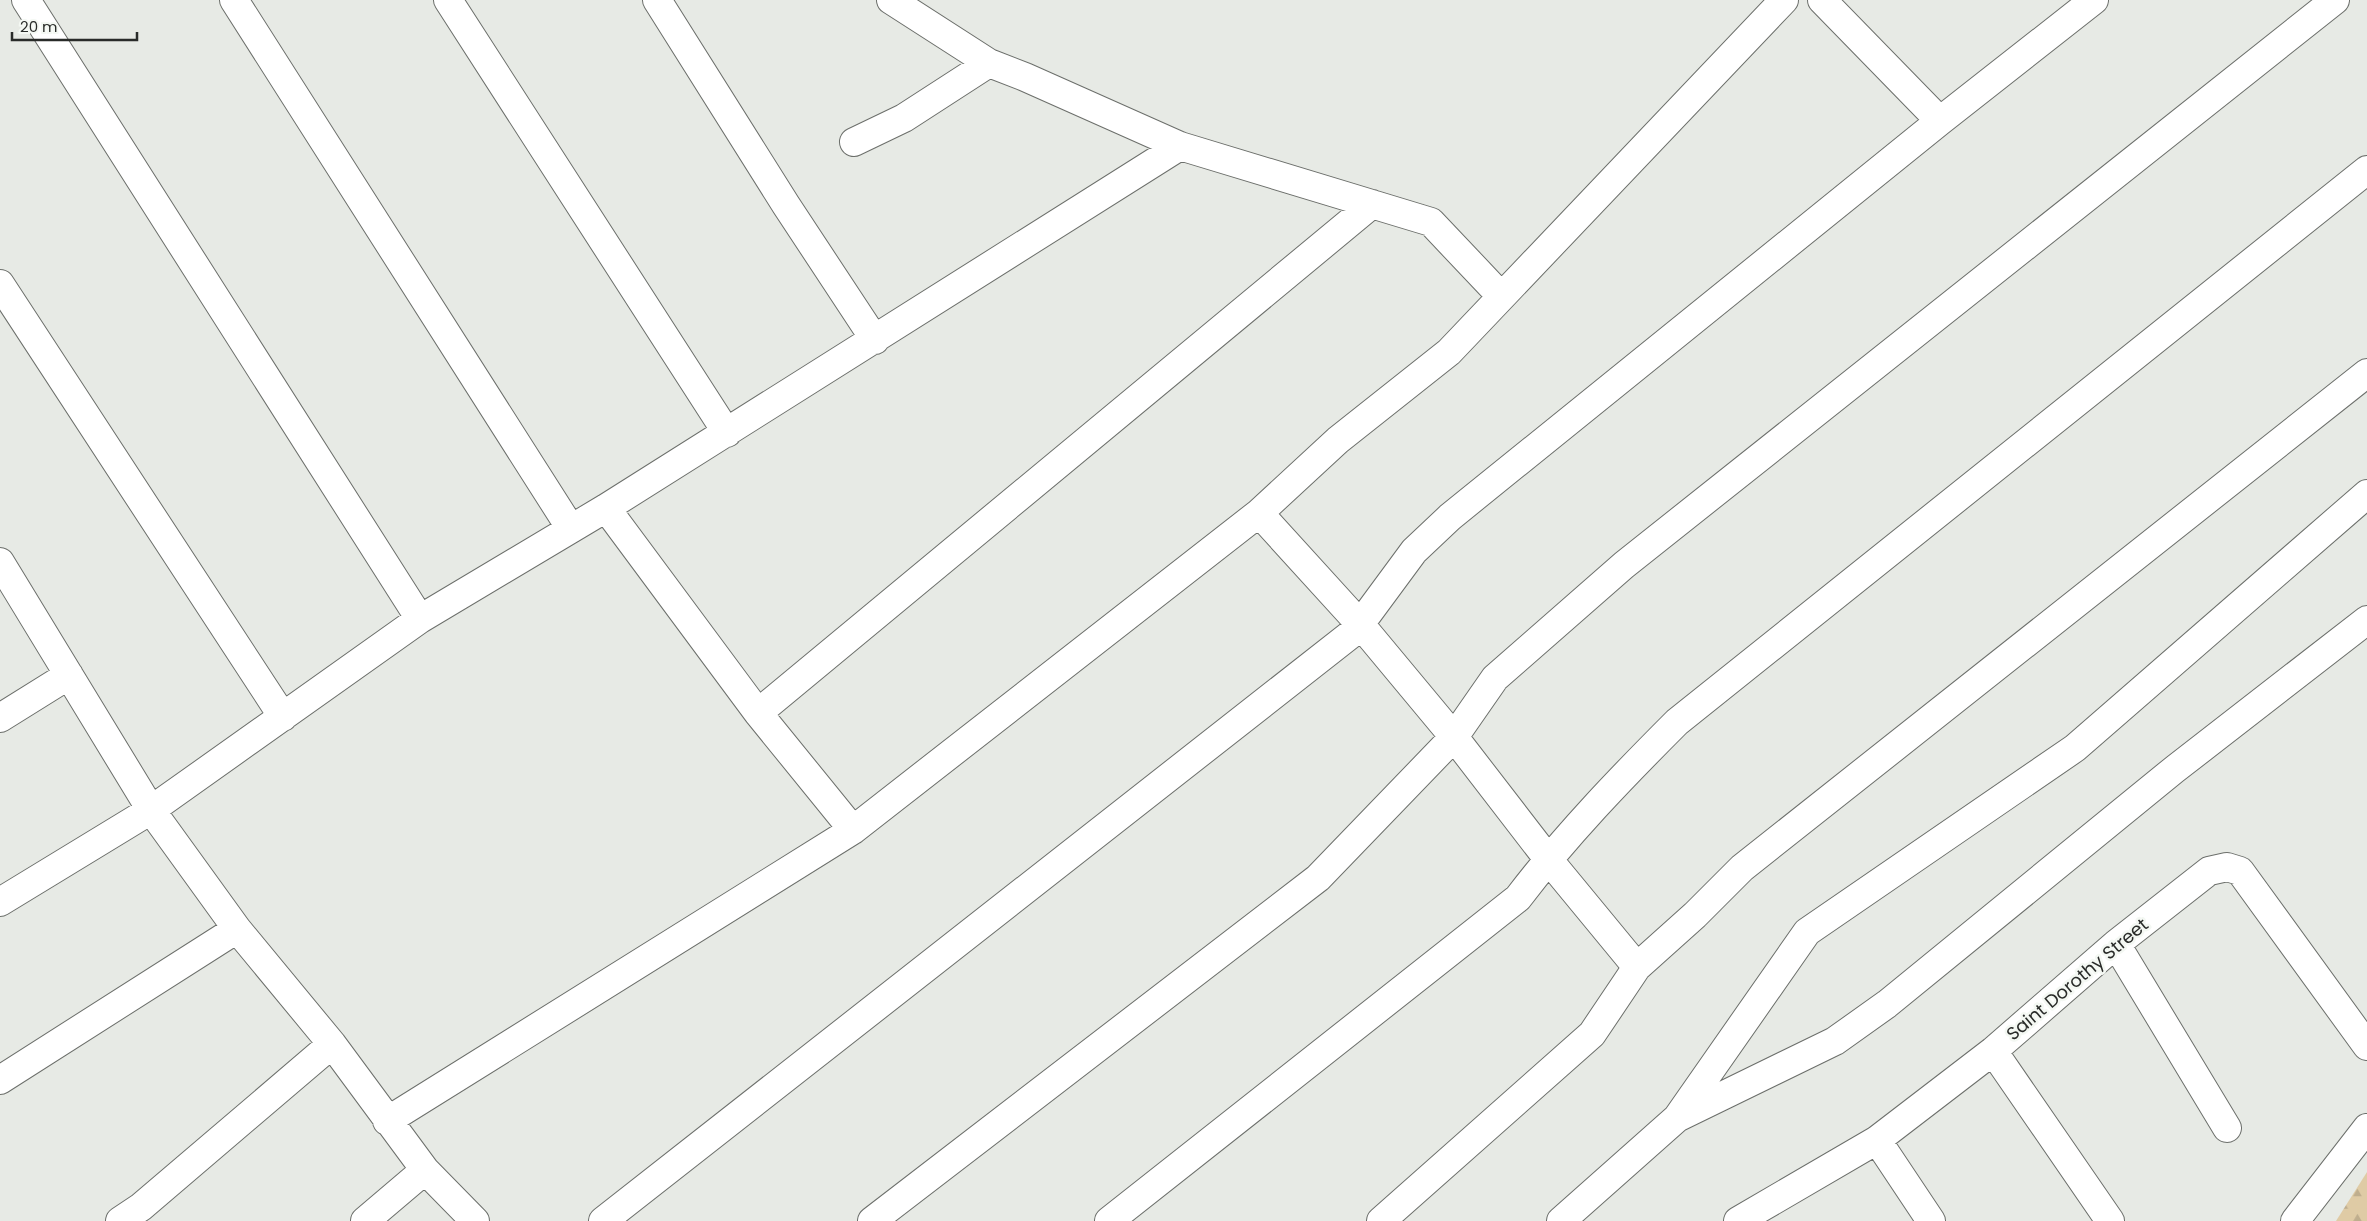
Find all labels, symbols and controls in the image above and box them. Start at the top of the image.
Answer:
scale bar [12,10,138,42]
text: 20 m [20,16,58,37]
street label: Saint Dorothy Street [2001,912,2153,1046]

